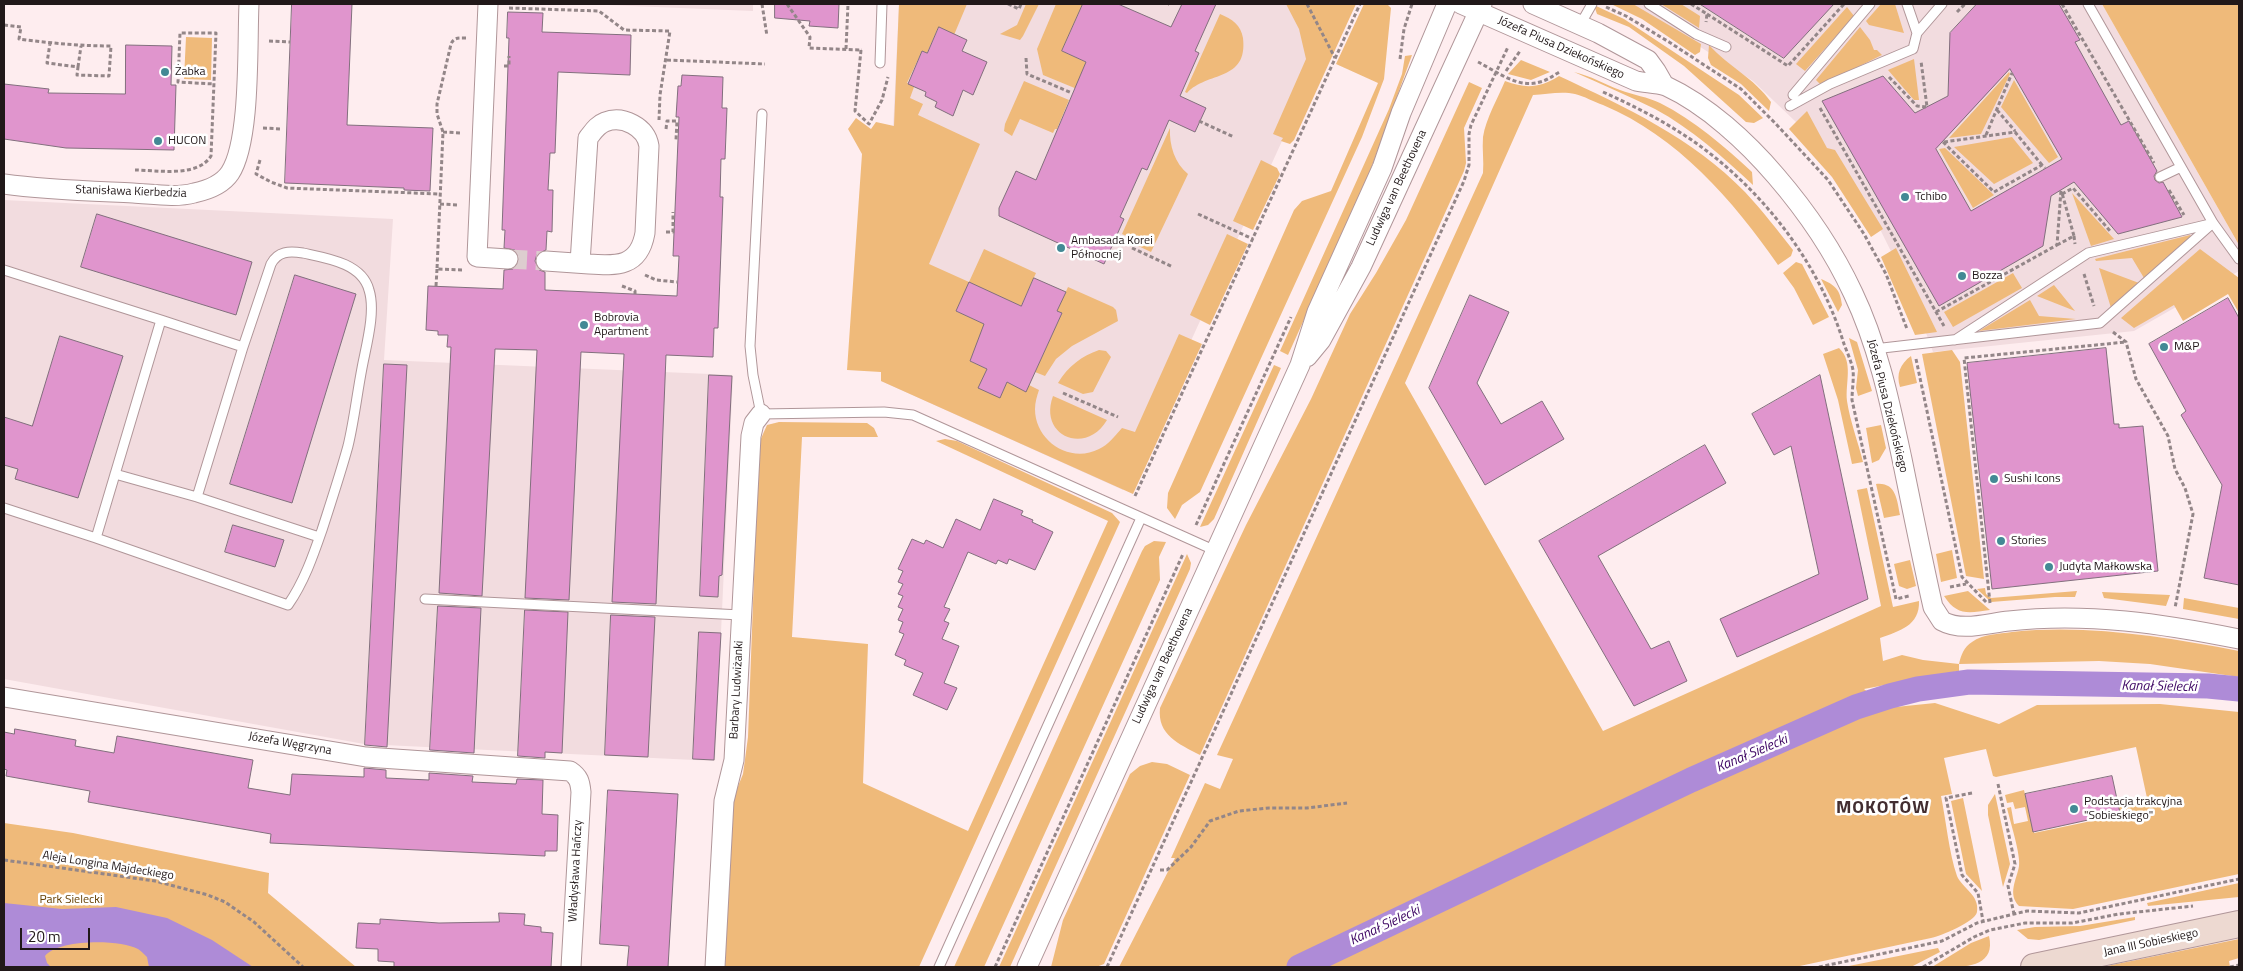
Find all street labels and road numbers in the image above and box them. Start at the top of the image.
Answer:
street label: Józefa Piusa Dziekońskiego [1496,14,1626,82]
street label: Ludwiga van Beethovena [1364,128,1430,248]
street label: Stanisława Kierbedzia [75,183,187,201]
street label: Józefa Piusa Dziekońskiego [1863,338,1911,474]
street label: Ludwiga van Beethovena [1130,606,1196,726]
street label: Barbary Ludwiżanki [727,640,747,740]
street label: Józefa Węgrzyna [247,730,333,758]
street label: Władysława Hańczy [566,819,586,923]
street label: Aleja Longina Majdeckiego [41,848,175,884]
street label: Jana III Sobieskiego [2102,926,2200,960]

